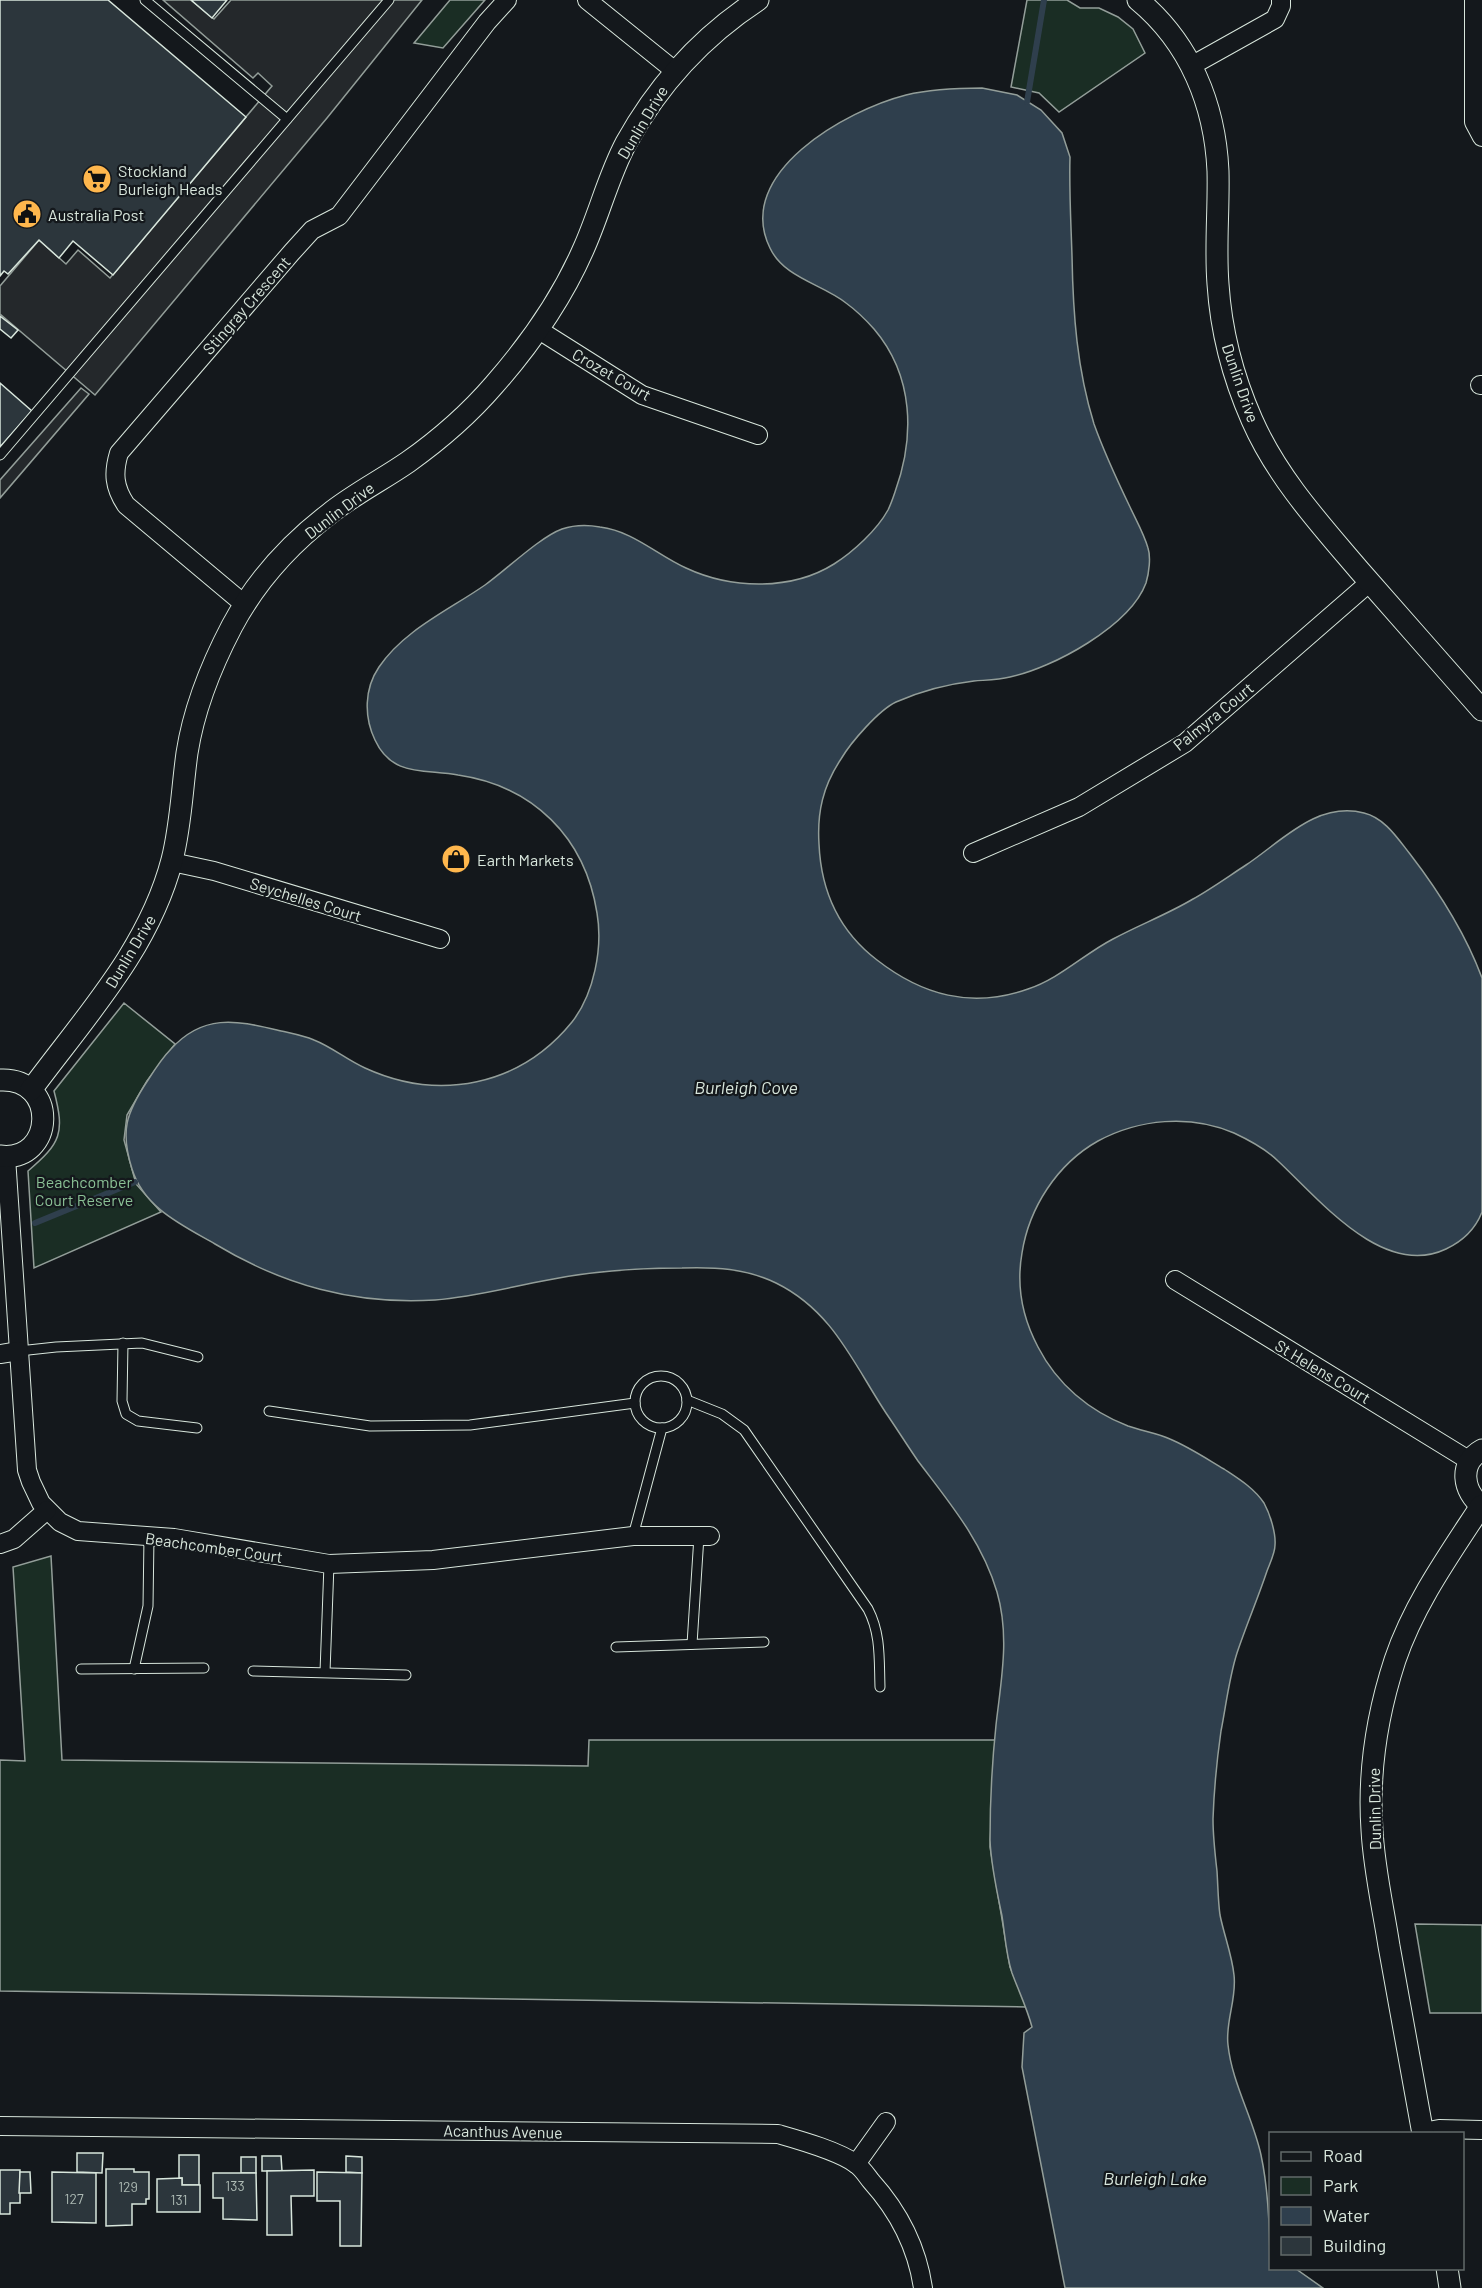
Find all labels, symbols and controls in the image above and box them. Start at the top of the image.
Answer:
street label: Dunlin Drive [613,82,671,162]
place label: Stockland Burleigh Heads [118,161,222,198]
supermarket icon: Stockland Burleigh Heads [81,163,113,195]
public building icon: Australia Post [11,198,43,230]
place label: Australia Post [48,205,144,224]
street label: Stingray Crescent [198,252,294,358]
street label: Dunlin Drive [1219,341,1263,425]
street label: Crozet Court [569,344,655,404]
street label: Dunlin Drive [300,478,378,542]
street label: Palmyra Court [1169,678,1257,754]
shop icon: Earth Markets [440,843,472,875]
place label: Earth Markets [477,850,574,869]
street label: Seychelles Court [248,873,364,925]
street label: Dunlin Drive [101,911,159,991]
water label: Burleigh Cove [694,1076,798,1098]
park label: Beachcomber Court Reserve [35,1172,133,1209]
street label: St Helens Court [1272,1335,1374,1407]
street label: Beachcomber Court [144,1528,284,1566]
street label: Dunlin Drive [1364,1768,1384,1850]
street label: Acanthus Avenue [443,2120,563,2142]
legend [1269,2132,1464,2270]
text: Road [1323,2144,1363,2166]
water label: Burleigh Lake [1103,2167,1207,2189]
text: Park [1323,2174,1358,2196]
house number: 133 [225,2177,245,2194]
house number: 129 [118,2178,138,2195]
house number: 127 [64,2190,84,2207]
house number: 131 [171,2191,187,2208]
text: Water [1323,2204,1370,2226]
text: Building [1323,2234,1386,2256]

